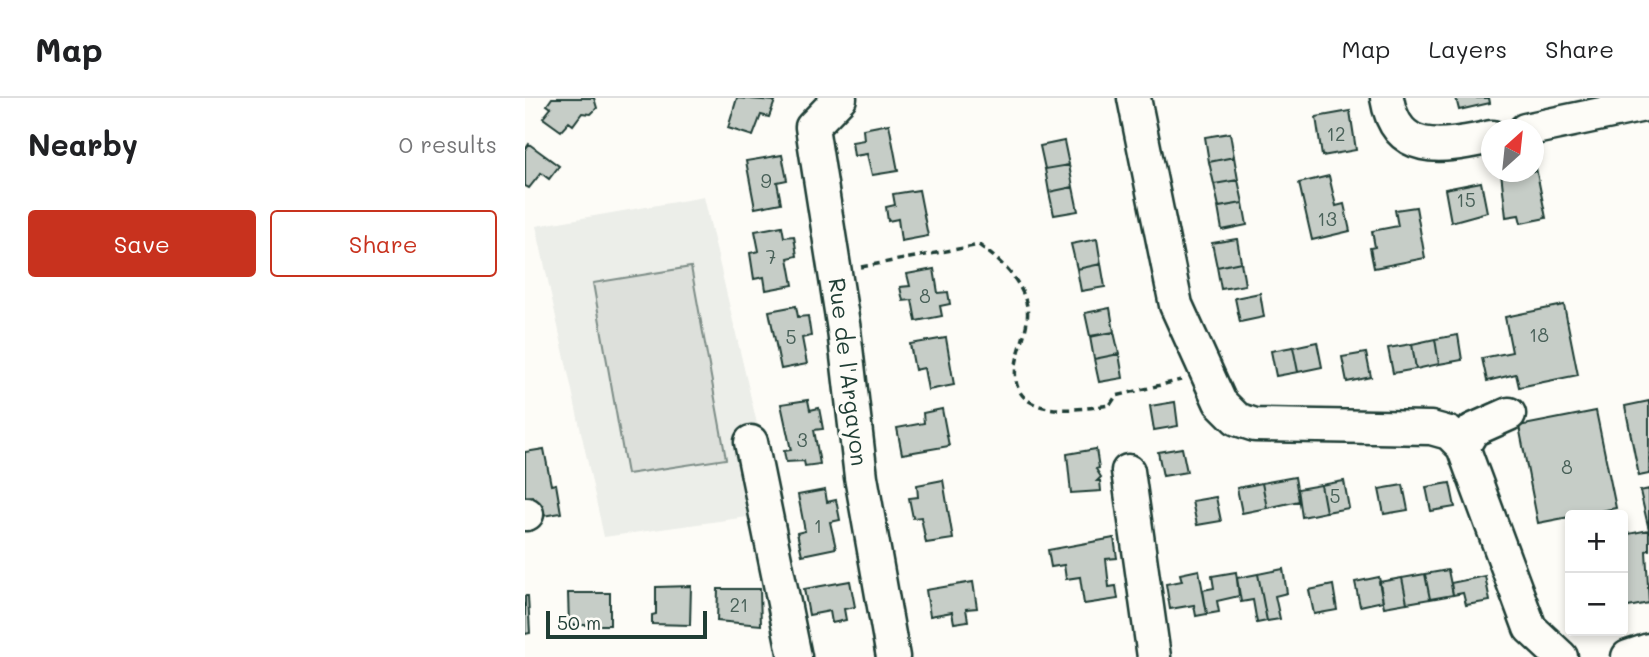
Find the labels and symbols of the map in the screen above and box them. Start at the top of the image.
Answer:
north arrow [1481,119,1544,182]
house number: 12 [1326,121,1346,146]
house number: 9 [760,168,772,193]
house number: 15 [1456,187,1476,212]
house number: 13 [1317,206,1337,231]
house number: 7 [766,244,776,269]
street label: Rue de l'Argayon [823,276,875,468]
house number: 8 [919,283,931,308]
house number: 18 [1529,322,1549,347]
house number: 5 [785,324,797,349]
house number: 3 [796,427,808,452]
house number: 8 [1561,454,1573,479]
house number: 5 [1329,483,1341,508]
house number: 1 [814,513,822,538]
house number: 21 [729,592,749,617]
scale bar [546,608,707,640]

